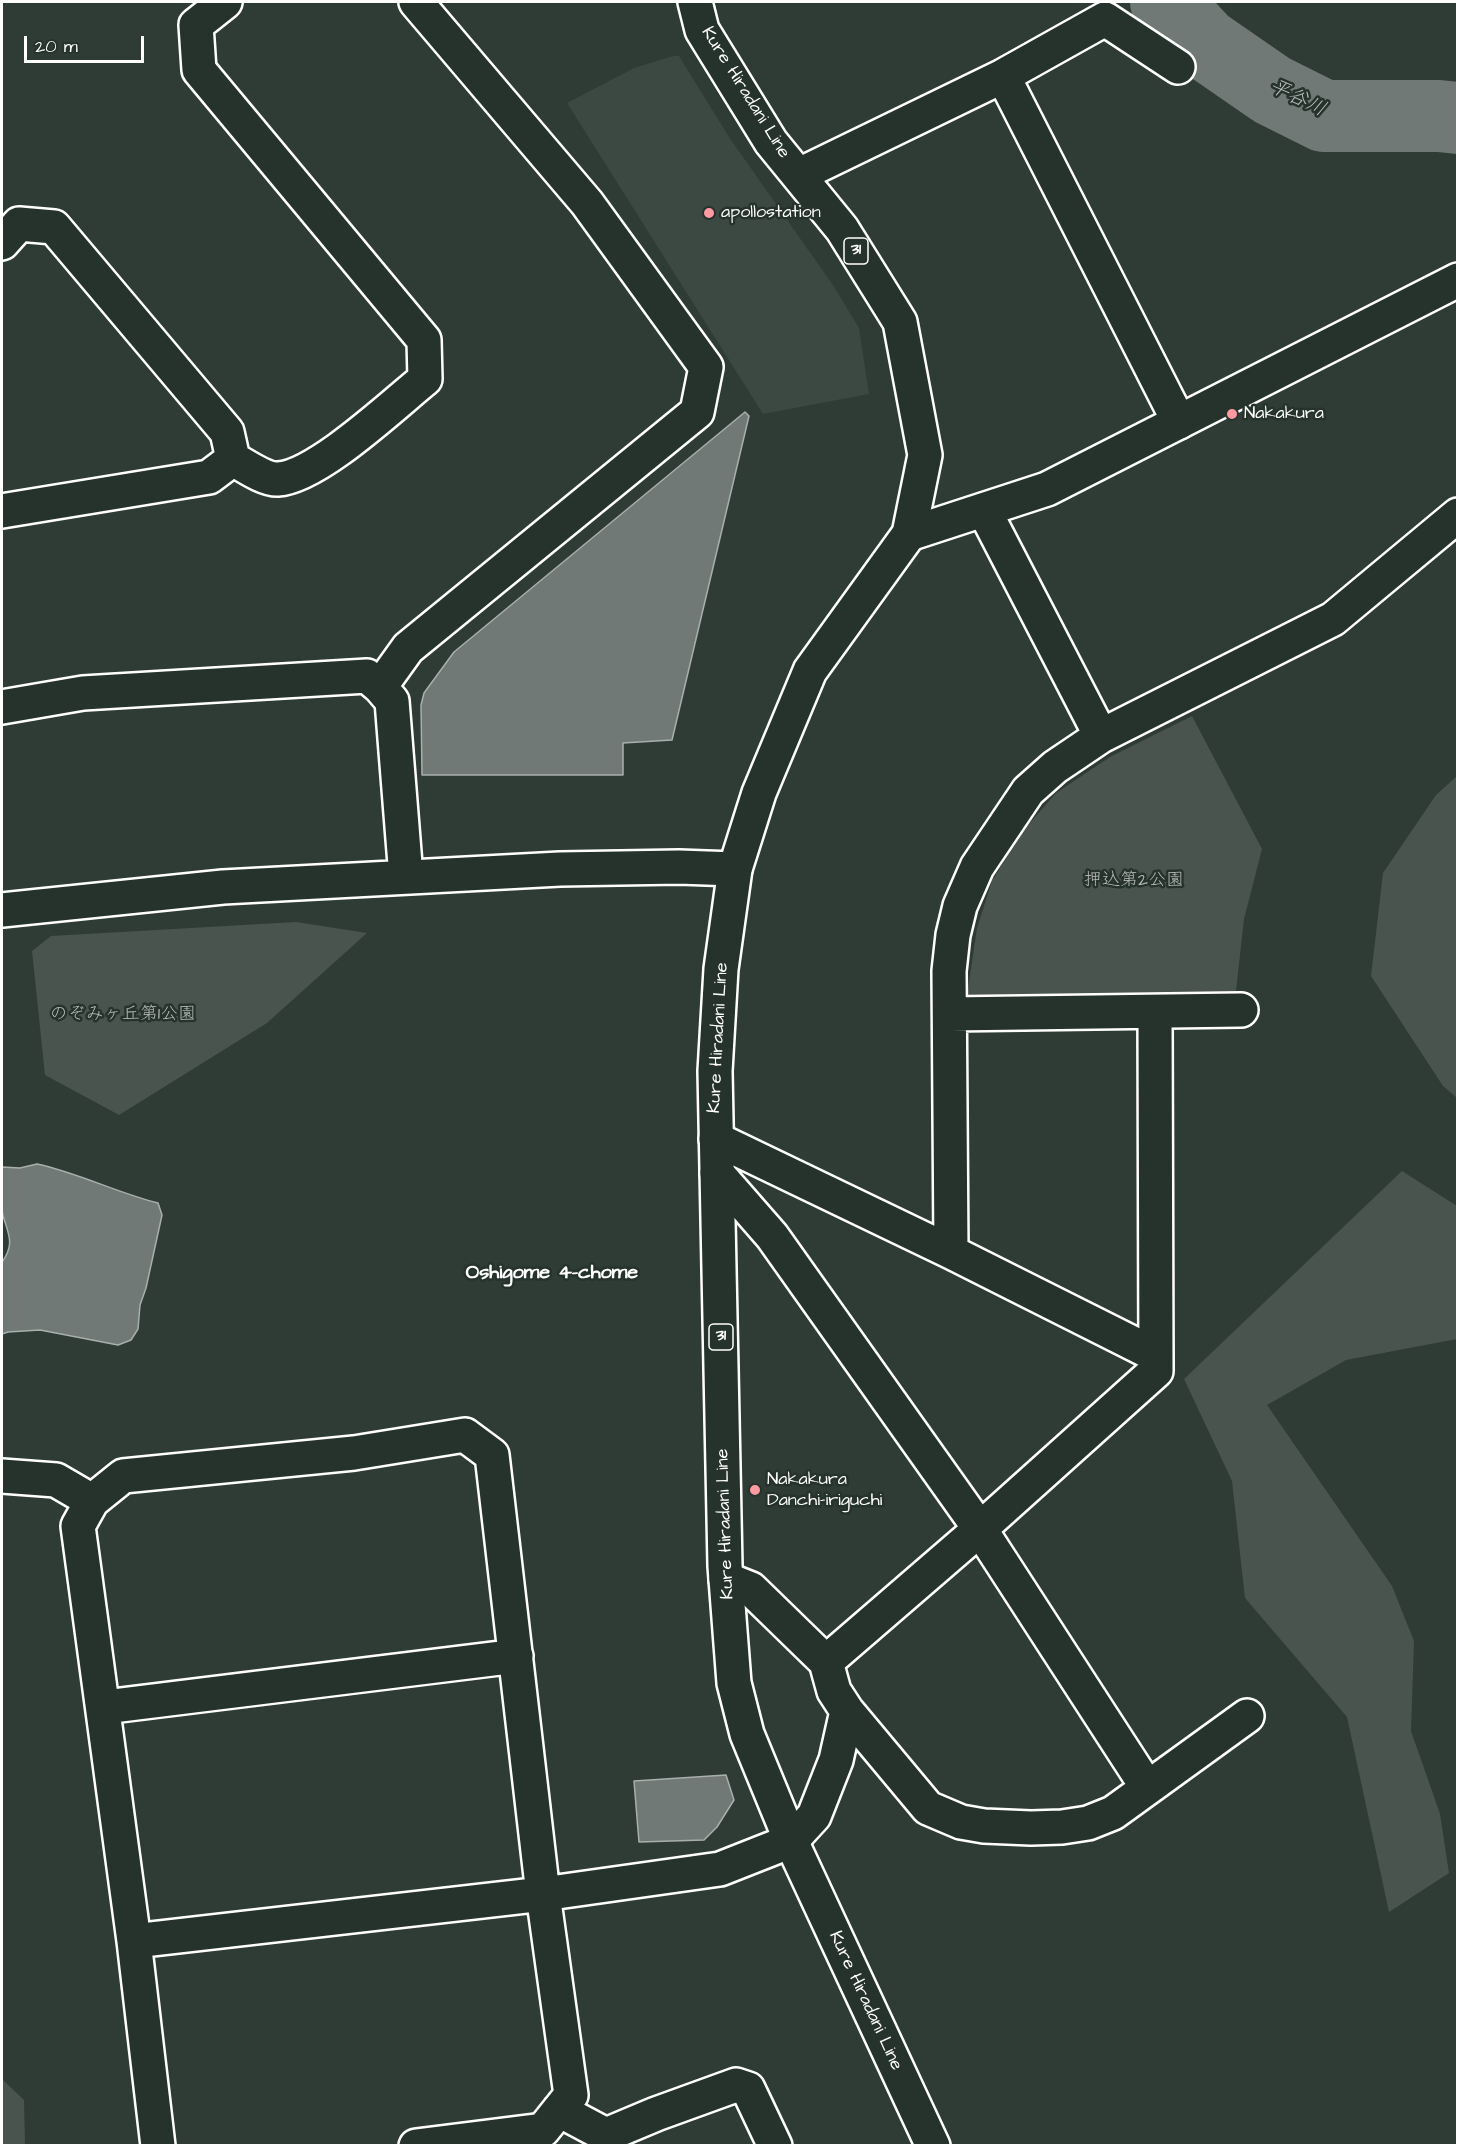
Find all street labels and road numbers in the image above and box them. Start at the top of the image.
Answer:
street label: Kure Hiradani Line [696,23,794,163]
road number: 31 [844,238,868,264]
street label: Kure Hiradani Line [704,962,734,1114]
road number: 31 [709,1324,733,1350]
street label: Kure Hiradani Line [713,1448,739,1600]
street label: Kure Hiradani Line [823,1928,907,2074]

